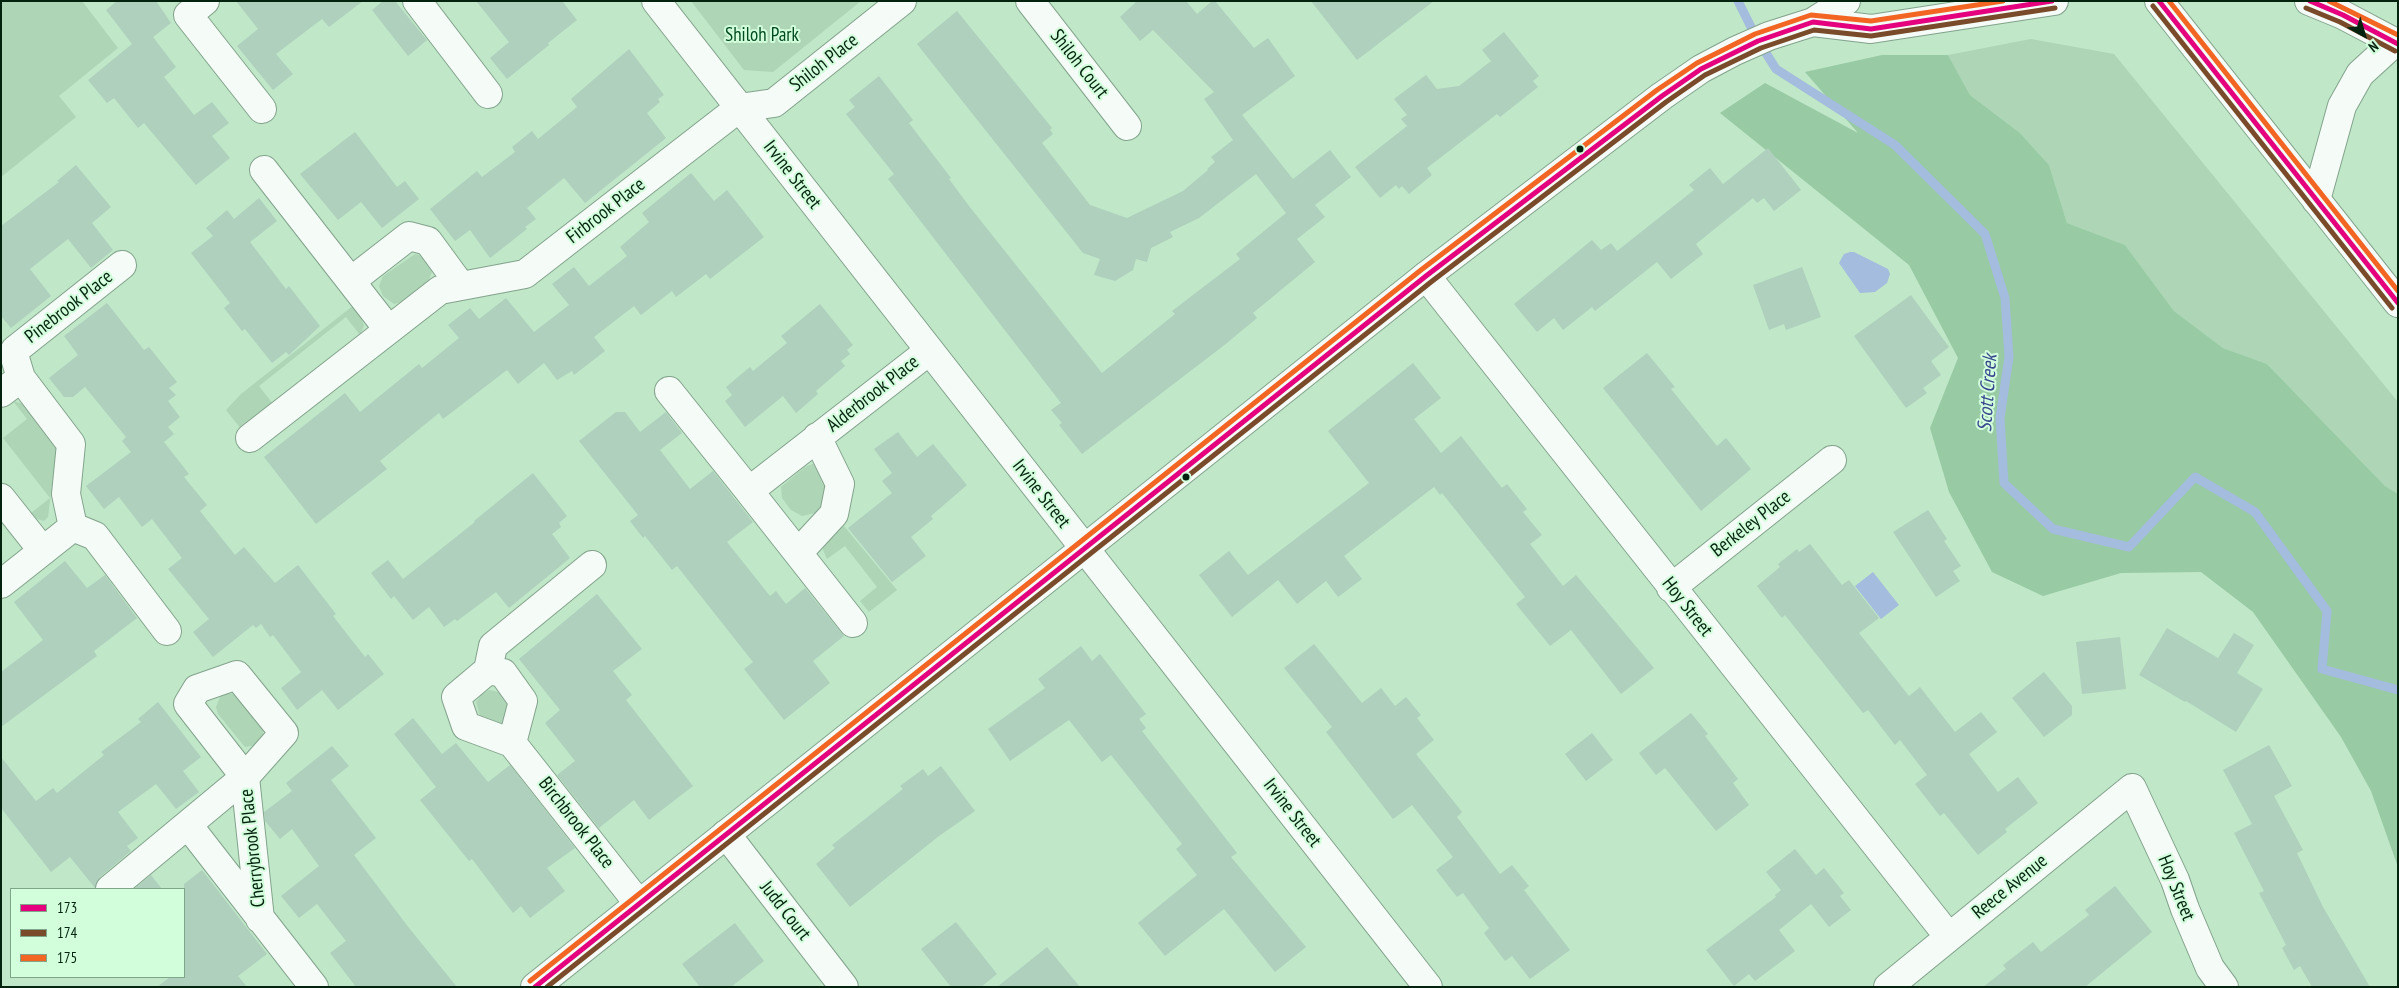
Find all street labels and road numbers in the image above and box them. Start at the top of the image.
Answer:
street label: Shiloh Court [1045,25,1113,103]
street label: Shiloh Place [785,29,863,97]
street label: Irvine Street [758,136,826,214]
street label: Firbrook Place [562,173,650,249]
street label: Pinebrook Place [21,266,117,348]
street label: Alderbrook Place [822,351,924,437]
street label: Irvine Street [1007,455,1075,533]
street label: Berkeley Place [1707,486,1795,562]
street label: Hoy Street [1657,573,1717,641]
street label: Birchbrook Place [533,773,619,873]
street label: Irvine Street [1258,774,1326,852]
street label: Cherrybrook Place [235,788,271,908]
street label: Reece Avenue [1968,850,2052,924]
street label: Hoy Street [2153,852,2199,924]
street label: Judd Court [755,877,815,945]

